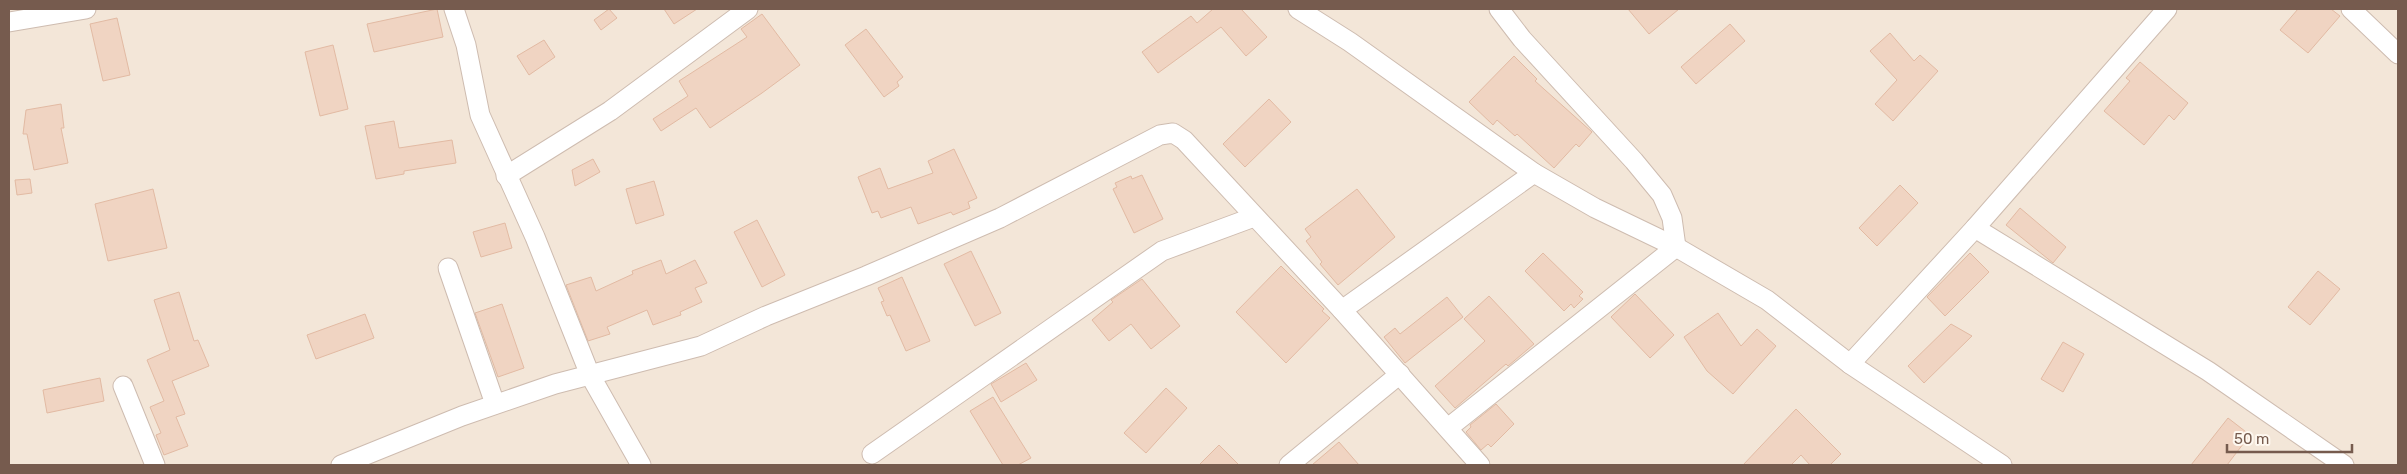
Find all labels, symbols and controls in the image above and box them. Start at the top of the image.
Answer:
scale bar [2227,422,2352,454]
text: 50 m [2234,430,2269,448]

